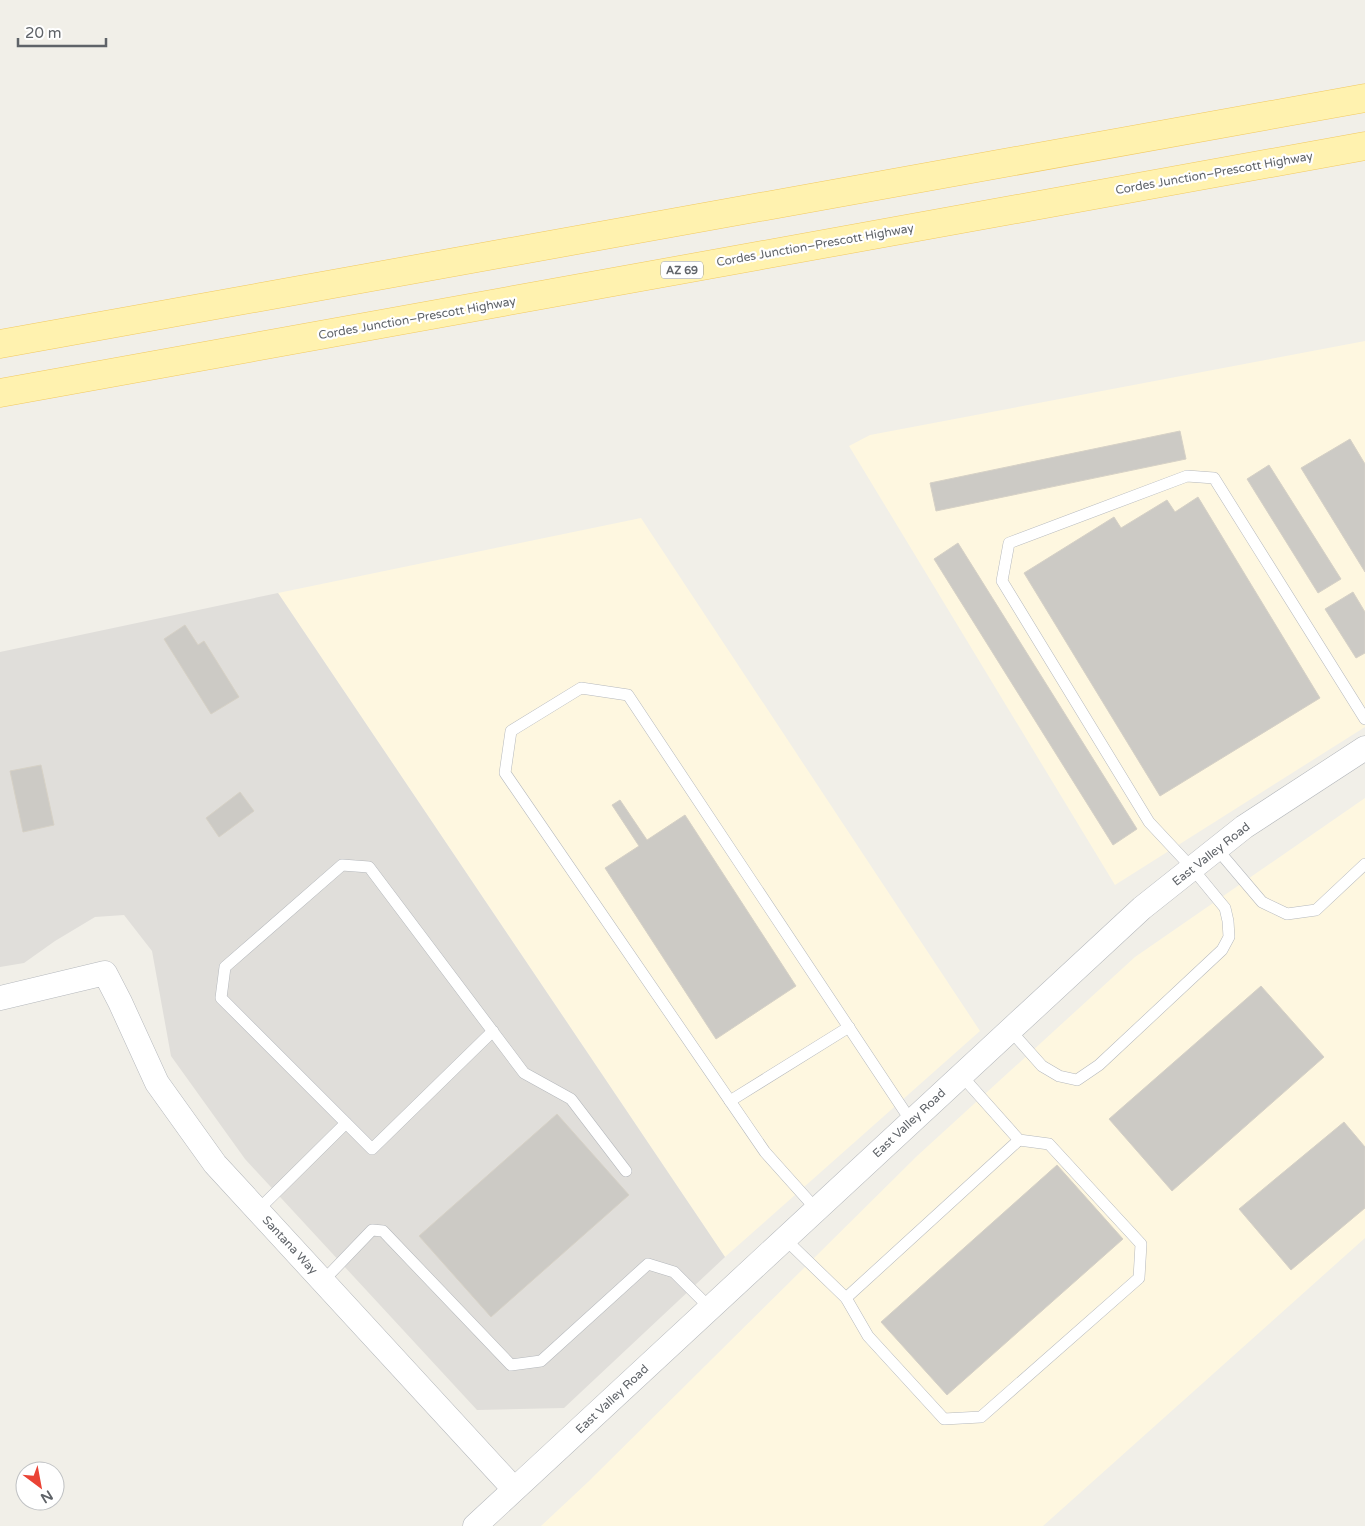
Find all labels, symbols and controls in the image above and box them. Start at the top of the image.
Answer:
scale bar [18,15,105,47]
text: 20 m [25,24,62,42]
street label: Cordes Junction–Prescott Highway [1114,149,1314,197]
street label: Cordes Junction–Prescott Highway [715,221,915,269]
road number: AZ 69 [661,262,703,278]
street label: Cordes Junction–Prescott Highway [317,294,517,342]
street label: East Valley Road [1169,819,1253,889]
street label: East Valley Road [870,1086,948,1160]
street label: Santana Way [259,1213,321,1277]
street label: East Valley Road [573,1362,651,1436]
north arrow [15,1461,65,1511]
text: N [37,1486,56,1507]

